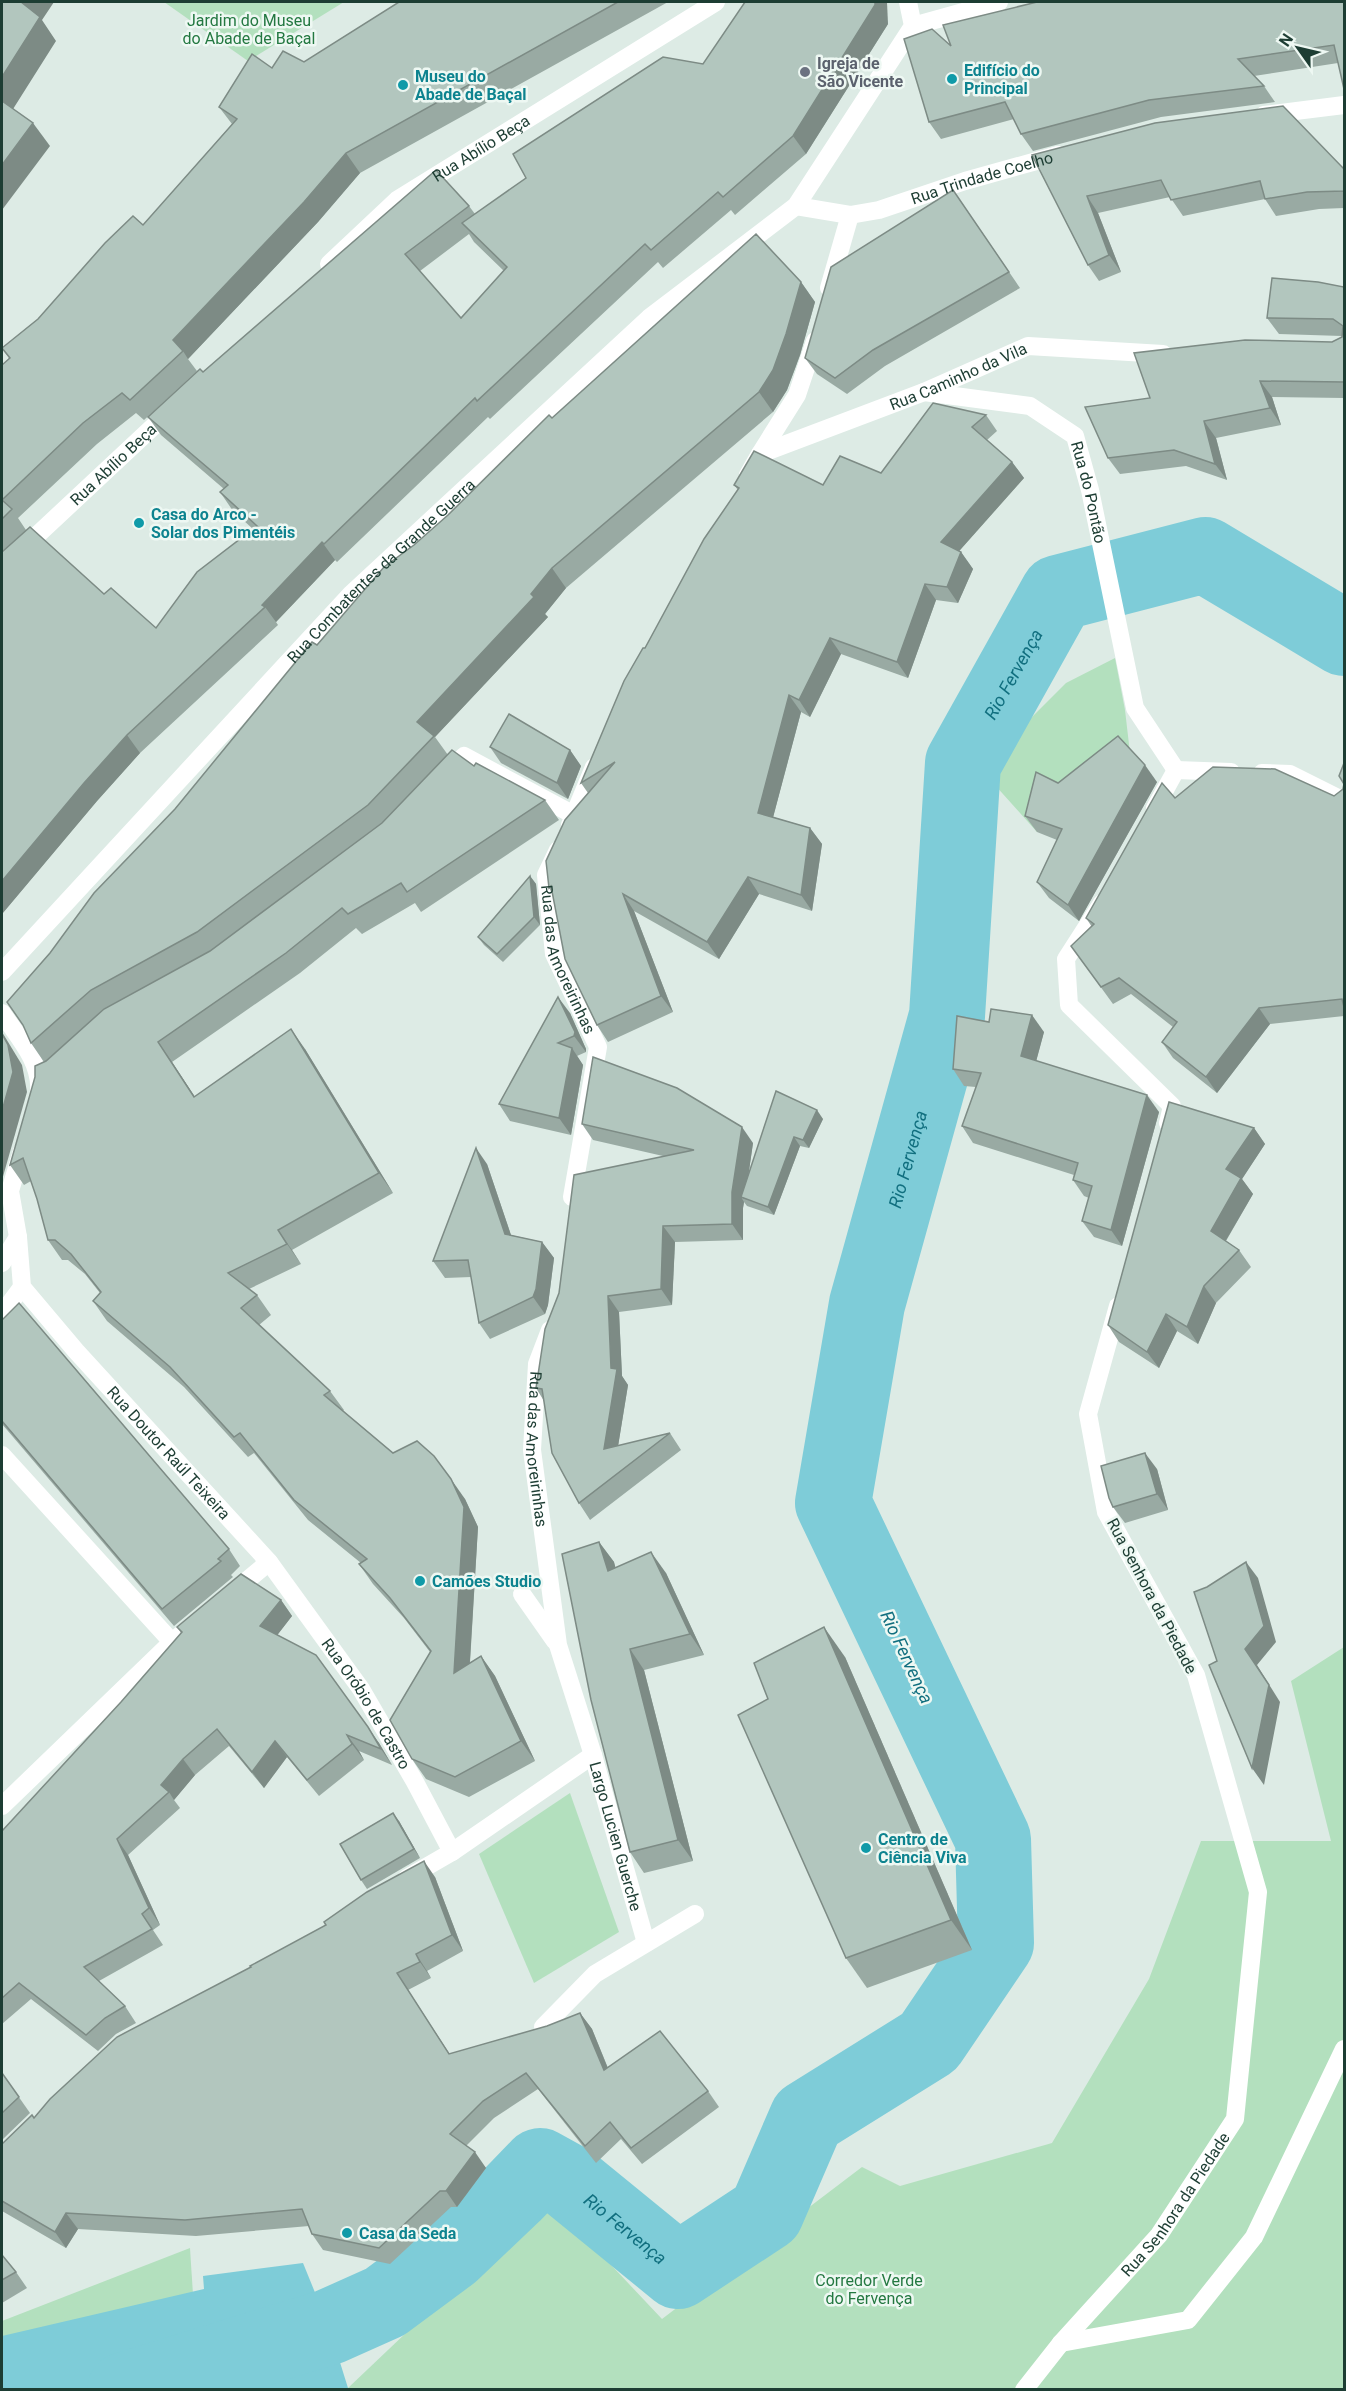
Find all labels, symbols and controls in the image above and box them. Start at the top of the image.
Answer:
park label: Jardim do Museu do Abade de Baçal [183,11,315,48]
north arrow [1268,18,1328,78]
text: N [1275,30,1297,50]
place label: Igreja de São Vicente [817,54,903,91]
place label: Edifício do Principal [964,61,1040,98]
marker: Igreja de São Vicente [798,65,812,79]
place label: Museu do Abade de Baçal [415,67,526,104]
marker: Edifício do Principal [945,72,959,86]
marker: Museu do Abade de Baçal [396,78,410,92]
street label: Rua Abílio Beça [429,111,533,185]
street label: Rua Trindade Coelho [908,147,1055,208]
street label: Rua Caminho da Vila [887,338,1030,414]
street label: Rua Abílio Beça [66,419,160,509]
street label: Rua do Pontão [1067,439,1110,545]
street label: Rua Combatentes da Grande Guerra [283,475,479,667]
place label: Casa do Arco - Solar dos Pimentéis [151,505,295,542]
marker: Casa do Arco - Solar dos Pimentéis [132,516,146,530]
water label: Rio Fervença [979,625,1046,723]
street label: Rua das Amoreirinhas [538,884,600,1037]
water label: Rio Fervença [884,1108,931,1210]
street label: Rua das Amoreirinhas [522,1371,552,1528]
street label: Rua Doutor Raúl Teixeira [103,1382,234,1523]
street label: Rua Senhora da Piedade [1103,1515,1201,1677]
place label: Camões Studio [432,1572,541,1591]
marker: Camões Studio [413,1574,427,1588]
water label: Rio Fervença [876,1607,938,1707]
street label: Rua Oróbio de Castro [318,1634,415,1772]
street label: Largo Lucien Guerche [586,1759,646,1913]
place label: Centro de Ciência Viva [878,1830,967,1867]
marker: Centro de Ciência Viva [859,1841,873,1855]
street label: Rua Senhora da Piedade [1117,2129,1233,2280]
water label: Rio Fervença [580,2189,671,2268]
place label: Casa da Seda [359,2224,457,2243]
marker: Casa da Seda [340,2226,354,2240]
park label: Corredor Verde do Fervença [815,2271,923,2308]

